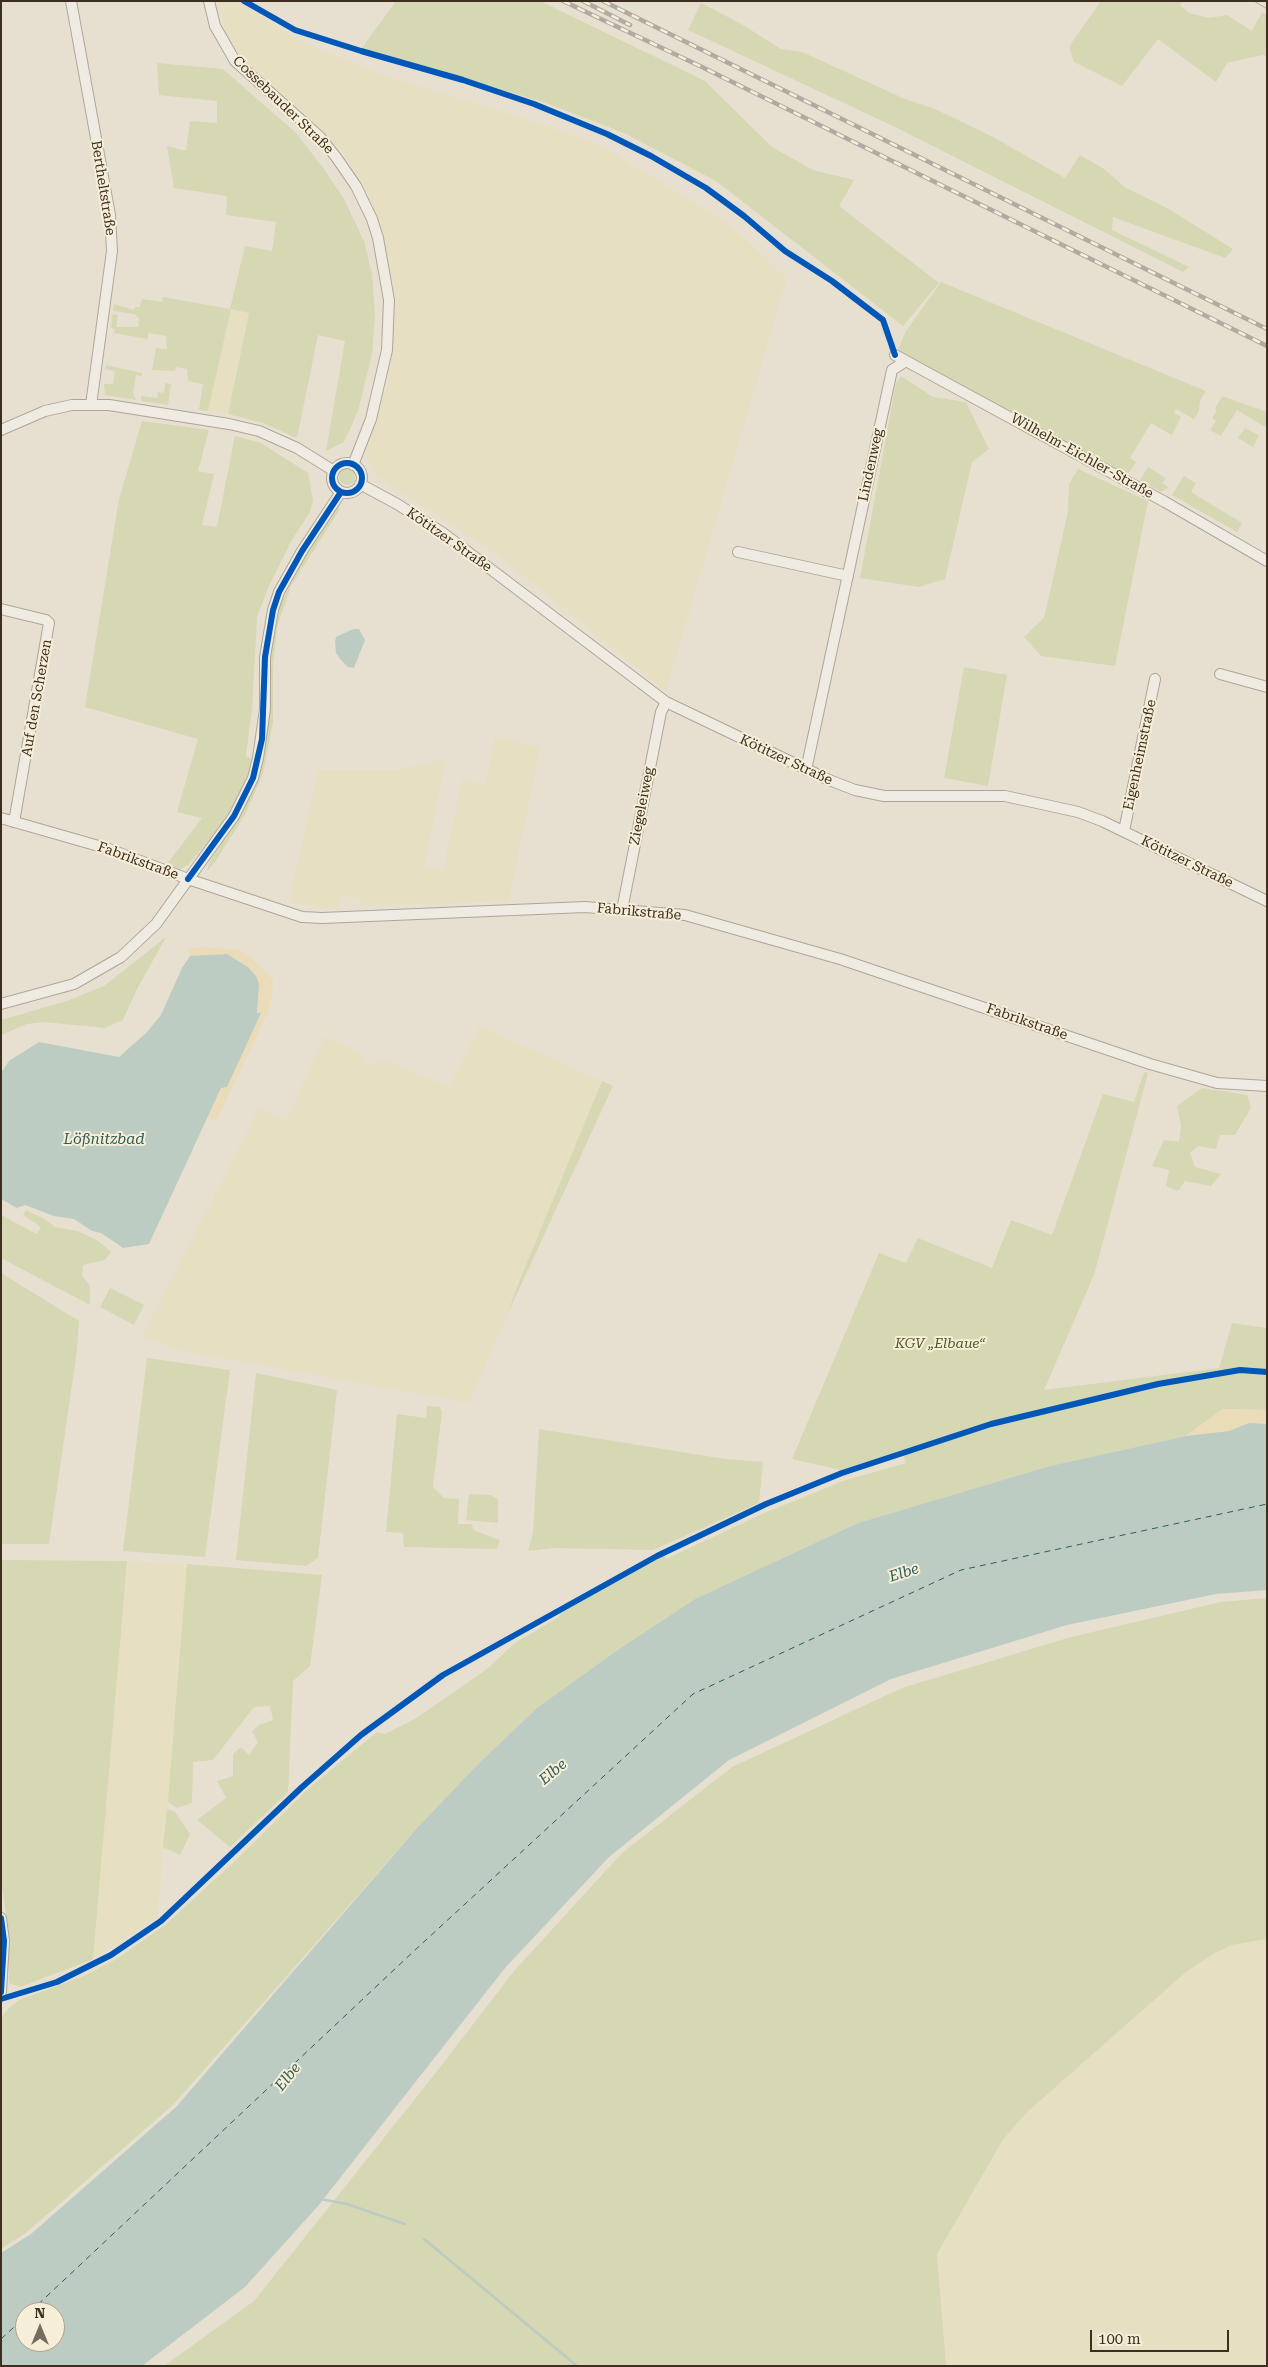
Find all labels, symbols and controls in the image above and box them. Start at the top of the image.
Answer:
street label: Cossebauder Straße [229,52,337,158]
street label: Bertheltstraße [87,139,119,237]
street label: Wilhelm-Eichler-Straße [1008,410,1156,502]
street label: Lindenweg [855,427,887,503]
street label: Kötitzer Straße [403,504,495,576]
street label: Auf den Scherzen [18,638,56,758]
street label: Eigenheimstraße [1120,698,1160,812]
street label: Kötitzer Straße [737,731,835,789]
street label: Ziegeleiweg [626,765,658,847]
street label: Kötitzer Straße [1138,832,1236,892]
street label: Fabrikstraße [95,839,181,883]
street label: Fabrikstraße [596,900,682,924]
street label: Fabrikstraße [984,1000,1070,1044]
water label: Lößnitzbad [64,1131,144,1149]
park label: KGV „Elbaue“ [895,1336,985,1352]
water label: Elbe [887,1560,921,1586]
water label: Elbe [536,1755,570,1789]
water label: Elbe [272,2059,304,2095]
north arrow [15,2302,65,2352]
text: N [35,2305,45,2321]
scale bar [1093,2320,1232,2352]
text: 100 m [1098,2330,1141,2348]

